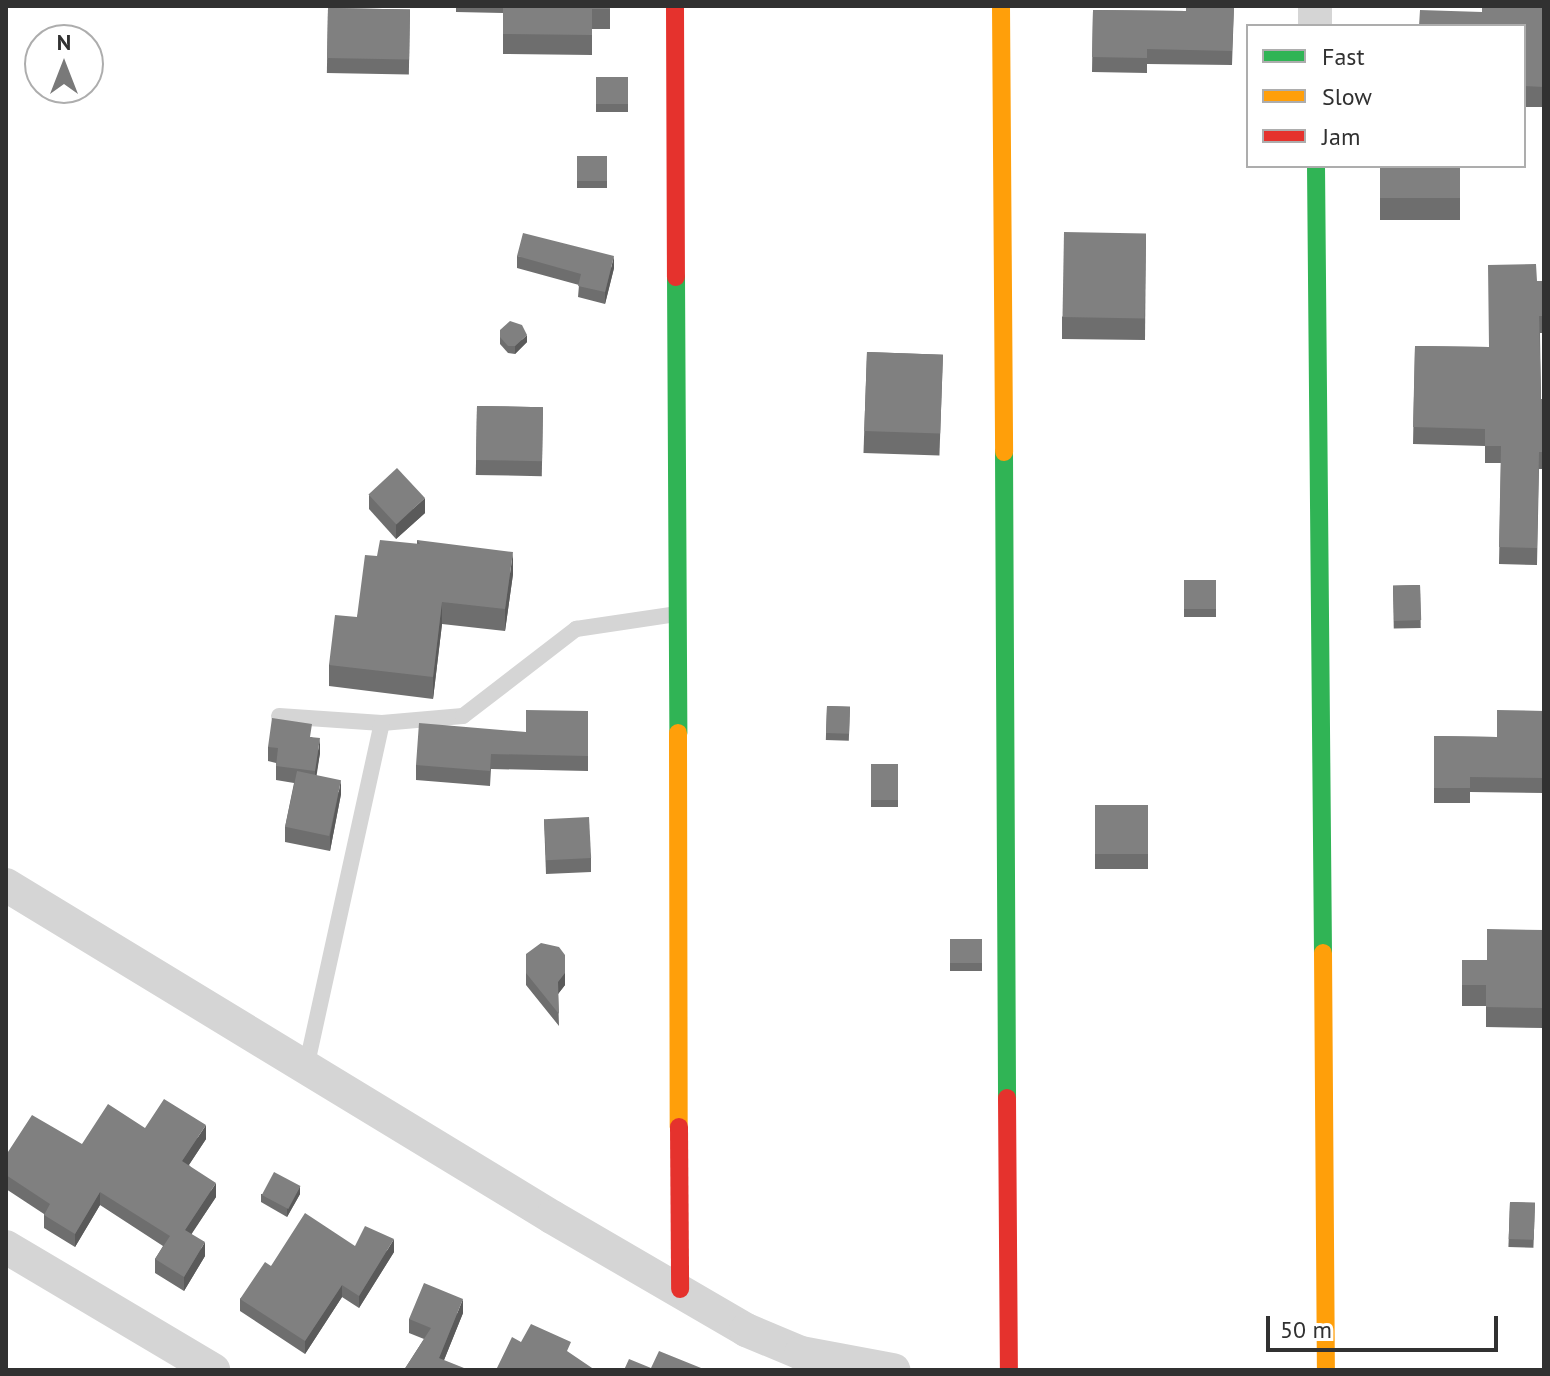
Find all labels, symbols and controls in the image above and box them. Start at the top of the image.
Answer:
north arrow [24,24,104,104]
legend [1246,24,1526,168]
text: N [57,28,71,56]
text: Fast [1322,41,1365,72]
text: Slow [1322,81,1372,112]
text: Jam [1322,121,1360,152]
scale bar [1270,1300,1502,1350]
text: 50 m [1280,1314,1332,1345]

